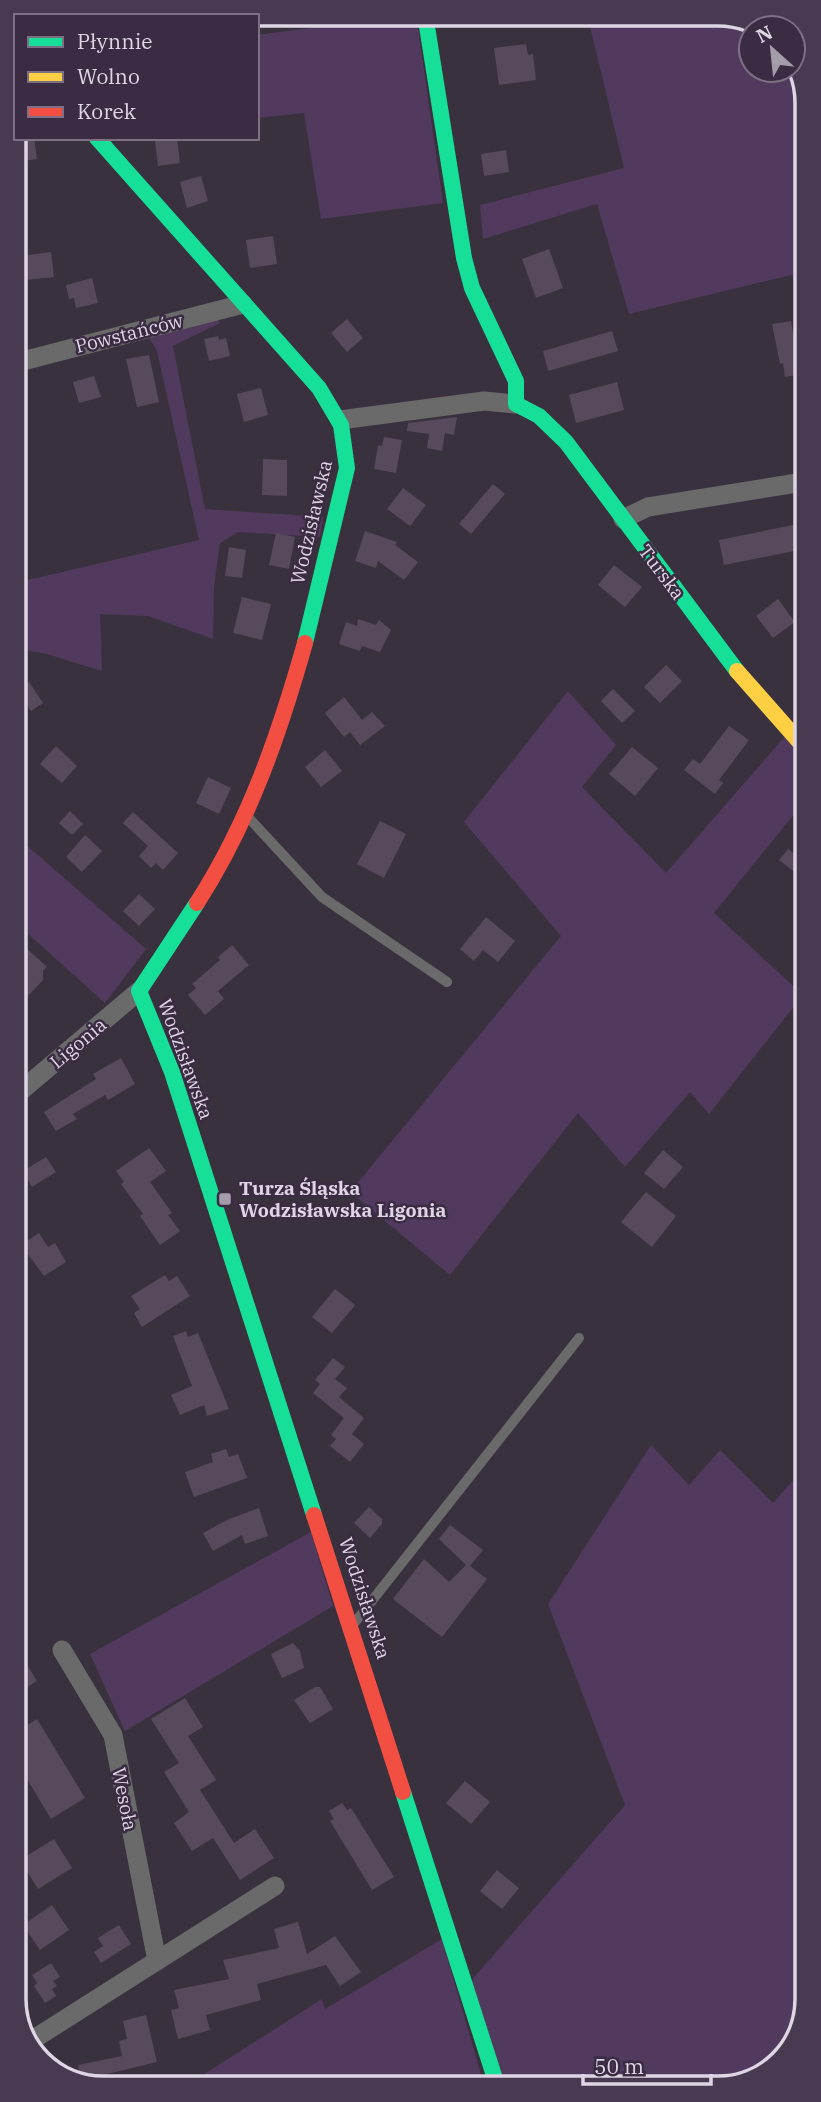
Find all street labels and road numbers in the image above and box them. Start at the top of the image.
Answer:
street label: Powstańców [73,308,186,358]
street label: Wodzisławska [285,458,337,586]
street label: Turska [633,540,691,604]
street label: Wodzisławska [153,995,219,1123]
street label: Ligonia [45,1012,111,1074]
street label: Wodzisławska [334,1534,396,1662]
street label: Wesoła [107,1765,143,1833]

